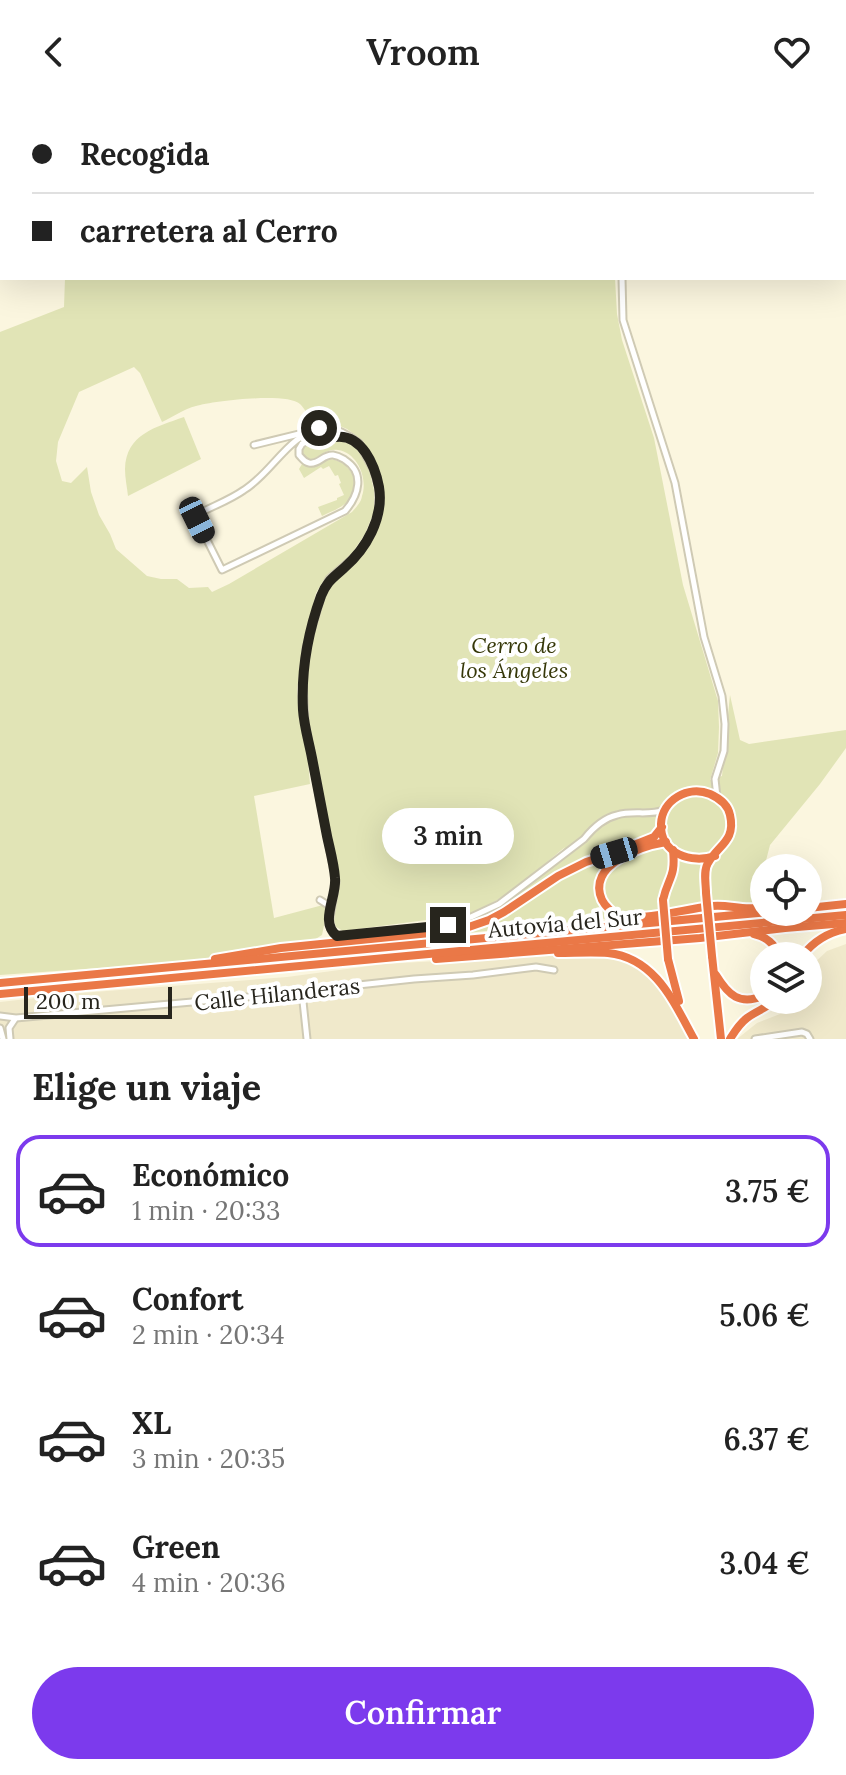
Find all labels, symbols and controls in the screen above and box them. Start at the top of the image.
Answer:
text: Vroom [366,29,480,75]
icon: back [32,30,76,74]
icon: heart [770,30,814,74]
text: Recogida [80,135,210,173]
text: carretera al Cerro [80,212,338,250]
route start [301,410,337,446]
car [176,493,218,547]
park label: Cerro de los Ángeles [460,631,568,684]
callout: 3 min [382,809,514,865]
text: 3 min [413,819,483,852]
car [588,835,640,871]
map controls [750,854,822,1014]
button: locate [750,854,822,926]
street label: Autovía del Sur [486,902,644,944]
route end [430,907,466,943]
button: layers [750,942,822,1014]
street label: Calle Hilanderas [193,971,361,1017]
scale bar [24,983,172,1019]
text: 200 m [36,987,101,1015]
text: Elige un viaje [32,1064,261,1110]
icon: car [36,1155,108,1227]
text: Económico [132,1156,289,1194]
text: 3.75 € [725,1172,810,1210]
text: 1 min · 20:33 [132,1194,280,1227]
icon: car [36,1279,108,1351]
text: Confort [132,1280,243,1318]
text: 5.06 € [719,1296,810,1334]
text: 2 min · 20:34 [132,1318,285,1351]
icon: car [36,1403,108,1475]
text: XL [132,1404,171,1442]
text: 6.37 € [723,1420,810,1458]
text: 3 min · 20:35 [132,1442,285,1475]
icon: car [36,1527,108,1599]
text: Green [132,1528,220,1566]
text: 3.04 € [720,1544,810,1582]
text: 4 min · 20:36 [132,1566,286,1599]
button: Confirmar [32,1667,814,1759]

